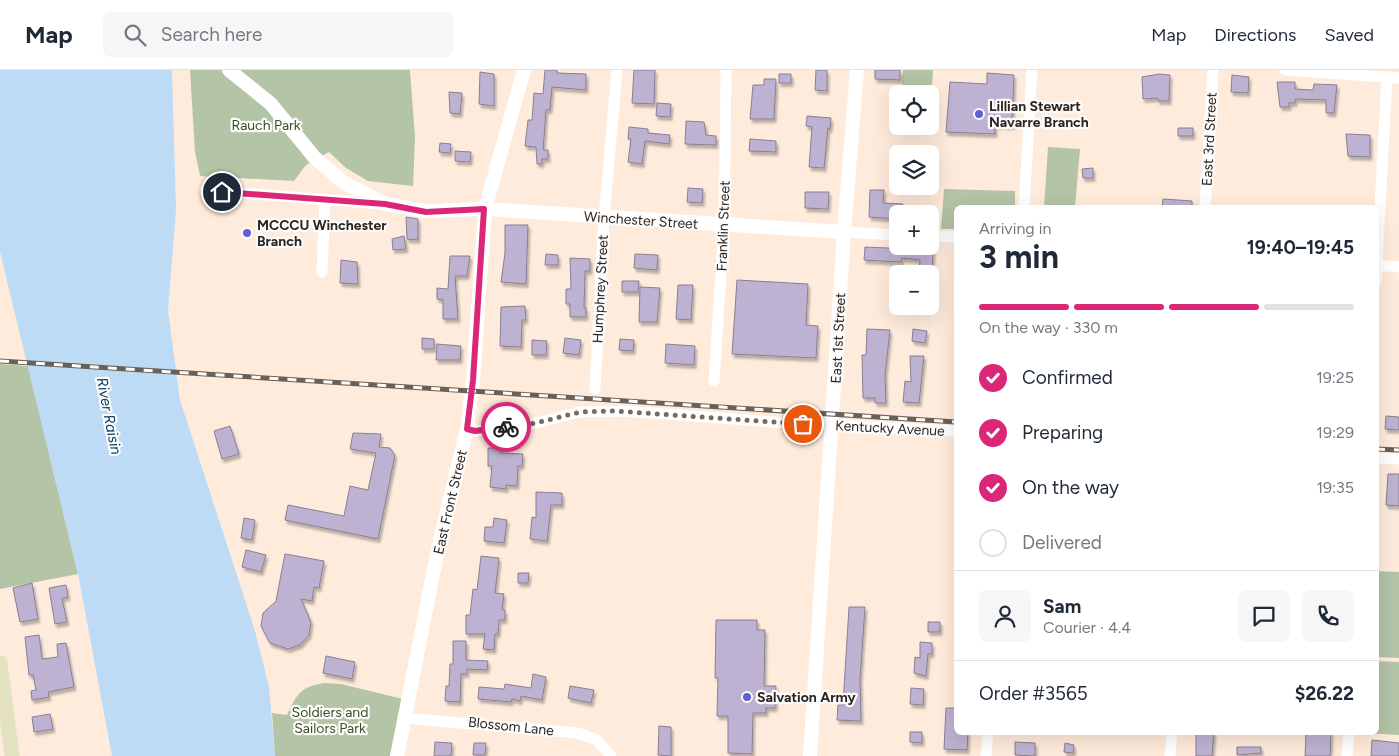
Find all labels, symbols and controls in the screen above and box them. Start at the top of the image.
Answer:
search box [103,12,453,57]
text: Map [25,20,73,49]
icon: search [121,21,149,49]
text: Search here [161,23,262,46]
text: Map [1151,24,1186,46]
text: Directions [1214,24,1296,46]
text: Saved [1324,24,1374,46]
map controls [889,85,939,315]
button: locate [889,85,939,135]
street label: East 3rd Street [1199,92,1220,186]
place label: Lillian Stewart Navarre Branch [989,98,1089,131]
marker: Lillian Stewart Navarre Branch [973,108,985,120]
park label: Rauch Park [231,117,301,134]
button: layers [889,145,939,195]
pin [201,171,243,213]
icon: home [208,178,236,206]
street label: Franklin Street [713,180,734,272]
button: + [889,205,939,255]
street label: Winchester Street [583,208,699,233]
place label: MCCCU Winchester Branch [257,217,387,250]
text: Arriving in [979,219,1051,238]
marker: MCCCU Winchester Branch [241,227,253,239]
street label: Humphrey Street [589,234,612,344]
text: 19:40–19:45 [1247,236,1354,259]
text: 3 min [979,238,1059,276]
button: − [889,265,939,315]
street label: East 1st Street [828,292,849,384]
text: On the way · 330 m [979,318,1118,337]
icon: check [979,364,1007,392]
text: Confirmed [1022,366,1113,389]
text: 19:25 [1316,368,1354,387]
water label: River Raisin [93,376,125,456]
courier [481,402,531,452]
pin [782,403,824,445]
icon: bag [789,410,817,438]
icon: bike [492,413,520,441]
street label: Kentucky Avenue [835,417,945,440]
icon: check [979,419,1007,447]
text: Preparing [1022,421,1103,444]
text: 19:29 [1316,423,1354,442]
street label: East Front Street [430,448,471,556]
icon: check [979,474,1007,502]
text: On the way [1022,476,1119,499]
text: 19:35 [1316,478,1354,497]
text: Delivered [1022,531,1102,554]
button: person [979,590,1031,642]
button: chat [1238,590,1290,642]
button: phone [1302,590,1354,642]
text: Sam [1043,595,1081,618]
text: Courier · 4.4 [1043,618,1131,637]
text: Order #3565 [979,682,1088,705]
text: $26.22 [1295,682,1354,705]
place label: Salvation Army [757,689,856,706]
marker: Salvation Army [741,691,753,703]
park label: Soldiers and Sailors Park [292,704,368,737]
street label: Blossom Lane [467,714,555,739]

